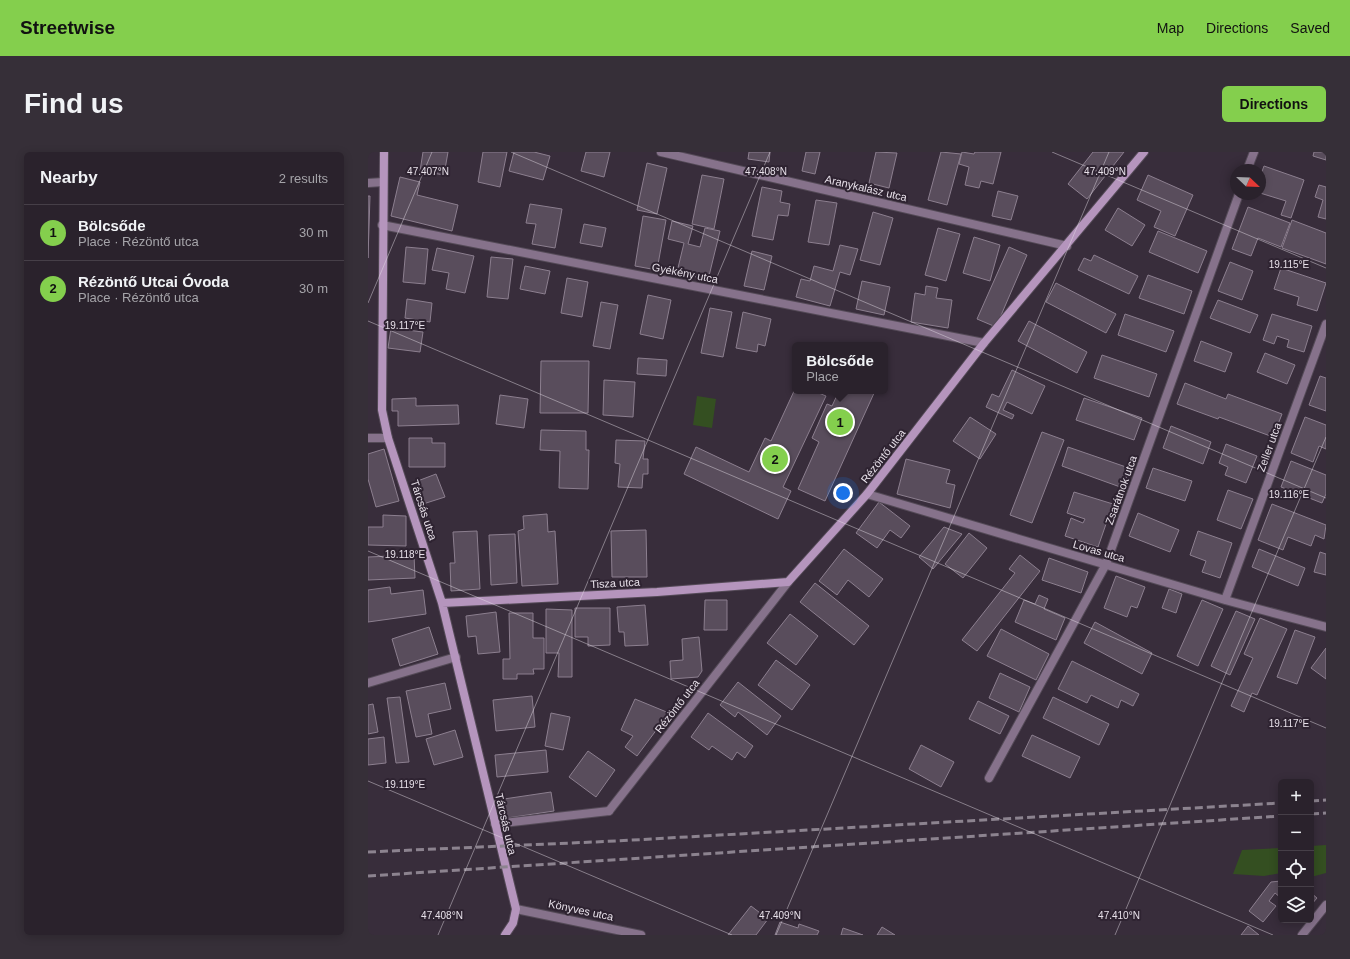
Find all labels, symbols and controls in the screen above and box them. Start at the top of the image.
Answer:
text: Streetwise [20,17,115,38]
text: Map [1157,20,1184,36]
text: Directions [1206,20,1268,36]
text: Saved [1290,20,1330,36]
button: Directions [1222,86,1326,122]
text: Find us [24,88,124,119]
north arrow [1230,164,1266,200]
text: 47.407°N [407,166,449,177]
text: 47.408°N [745,166,787,177]
text: 47.409°N [1084,166,1126,177]
text: Nearby [40,168,98,187]
text: 2 results [279,171,328,186]
street label: Aranykalász utca [824,173,909,203]
text: Bölcsőde [78,217,146,234]
text: 1 [49,225,57,240]
text: 30 m [299,225,328,240]
text: Place · Rézöntő utca [78,234,199,249]
text: 19.115°E [1269,259,1310,270]
street label: Gyékény utca [651,261,720,285]
text: Rézöntő Utcai Óvoda [78,273,229,290]
text: 2 [49,281,57,296]
text: 30 m [299,281,328,296]
text: Place · Rézöntő utca [78,290,199,305]
text: 19.117°E [385,320,426,331]
popup [792,342,888,394]
text: Bölcsőde [806,352,874,369]
text: Place [806,369,839,384]
pin: 1 [827,407,853,437]
street label: Zeller utca [1255,420,1284,473]
street label: Rézöntő utca [858,426,908,485]
pin: 2 [762,444,788,474]
street label: Zsarátnok utca [1103,453,1139,526]
street label: Tárcsás utca [409,478,440,543]
your location [833,483,853,503]
text: 19.116°E [1269,489,1310,500]
street label: Lovas utca [1072,538,1127,564]
text: 19.118°E [385,549,426,560]
street label: Tisza utca [590,576,641,590]
street label: Rézöntő utca [652,676,702,735]
text: 19.117°E [1269,718,1310,729]
text: 19.119°E [385,779,426,790]
map controls [1278,779,1314,923]
button: + [1278,779,1314,815]
street label: Tárcsás utca [493,792,519,857]
button: − [1278,815,1314,851]
button: locate [1278,851,1314,887]
button: layers [1278,887,1314,923]
street label: Könyves utca [547,897,615,923]
text: 47.408°N [421,910,463,921]
text: 47.409°N [759,910,801,921]
text: 47.410°N [1098,910,1140,921]

